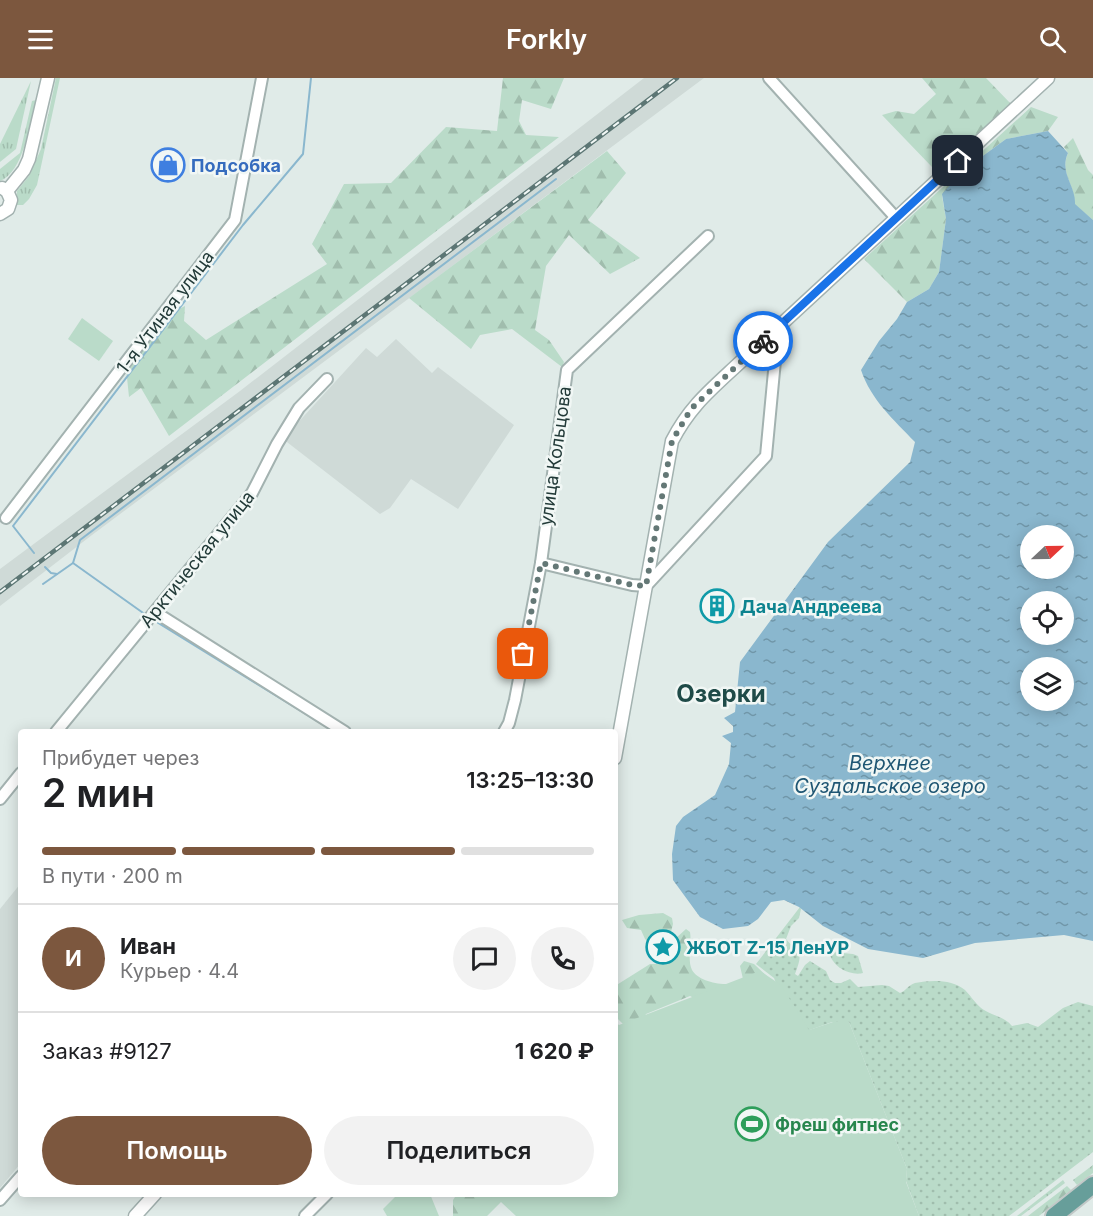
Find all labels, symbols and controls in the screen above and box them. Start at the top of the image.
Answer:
icon: menu [24,23,57,56]
text: Forkly [506,23,587,56]
icon: search [1036,23,1069,56]
pin [932,135,983,186]
icon: home [941,144,974,177]
shop icon: Подсобка [150,147,186,183]
place label: Подсобка [191,155,281,176]
street label: 1-я Утиная улица [112,247,218,377]
courier [733,311,793,371]
icon: bike [747,325,780,358]
street label: улица Кольцова [535,385,575,527]
street label: Арктическая улица [135,486,259,632]
north arrow [1020,525,1074,579]
map controls [1020,525,1074,711]
building icon: Дача Андреева [699,588,735,624]
button: locate [1020,591,1074,645]
place label: Дача Андреева [740,596,882,617]
pin [497,628,548,679]
icon: bag [506,637,539,670]
button: layers [1020,657,1074,711]
district label: Озерки [676,679,766,708]
text: Прибудет через [42,746,199,770]
water label: Верхнее Суздальское озеро [794,751,986,798]
text: 13:25–13:30 [466,767,594,793]
text: 2 мин [42,769,155,816]
text: В пути · 200 m [42,864,183,888]
button: chat [453,927,516,990]
button: phone [531,927,594,990]
place icon: ЖБОТ Z-15 ЛенУР [645,929,681,965]
text: Иван [120,933,176,959]
place label: ЖБОТ Z-15 ЛенУР [686,937,849,958]
text: И [65,945,82,971]
text: Курьер · 4.4 [120,959,239,983]
text: Заказ #9127 [42,1038,172,1064]
text: 1 620 ₽ [515,1038,594,1064]
sports icon: Фреш фитнес [734,1106,770,1142]
place label: Фреш фитнес [775,1114,899,1135]
button: Помощь [42,1116,312,1185]
button: Поделиться [324,1116,594,1185]

